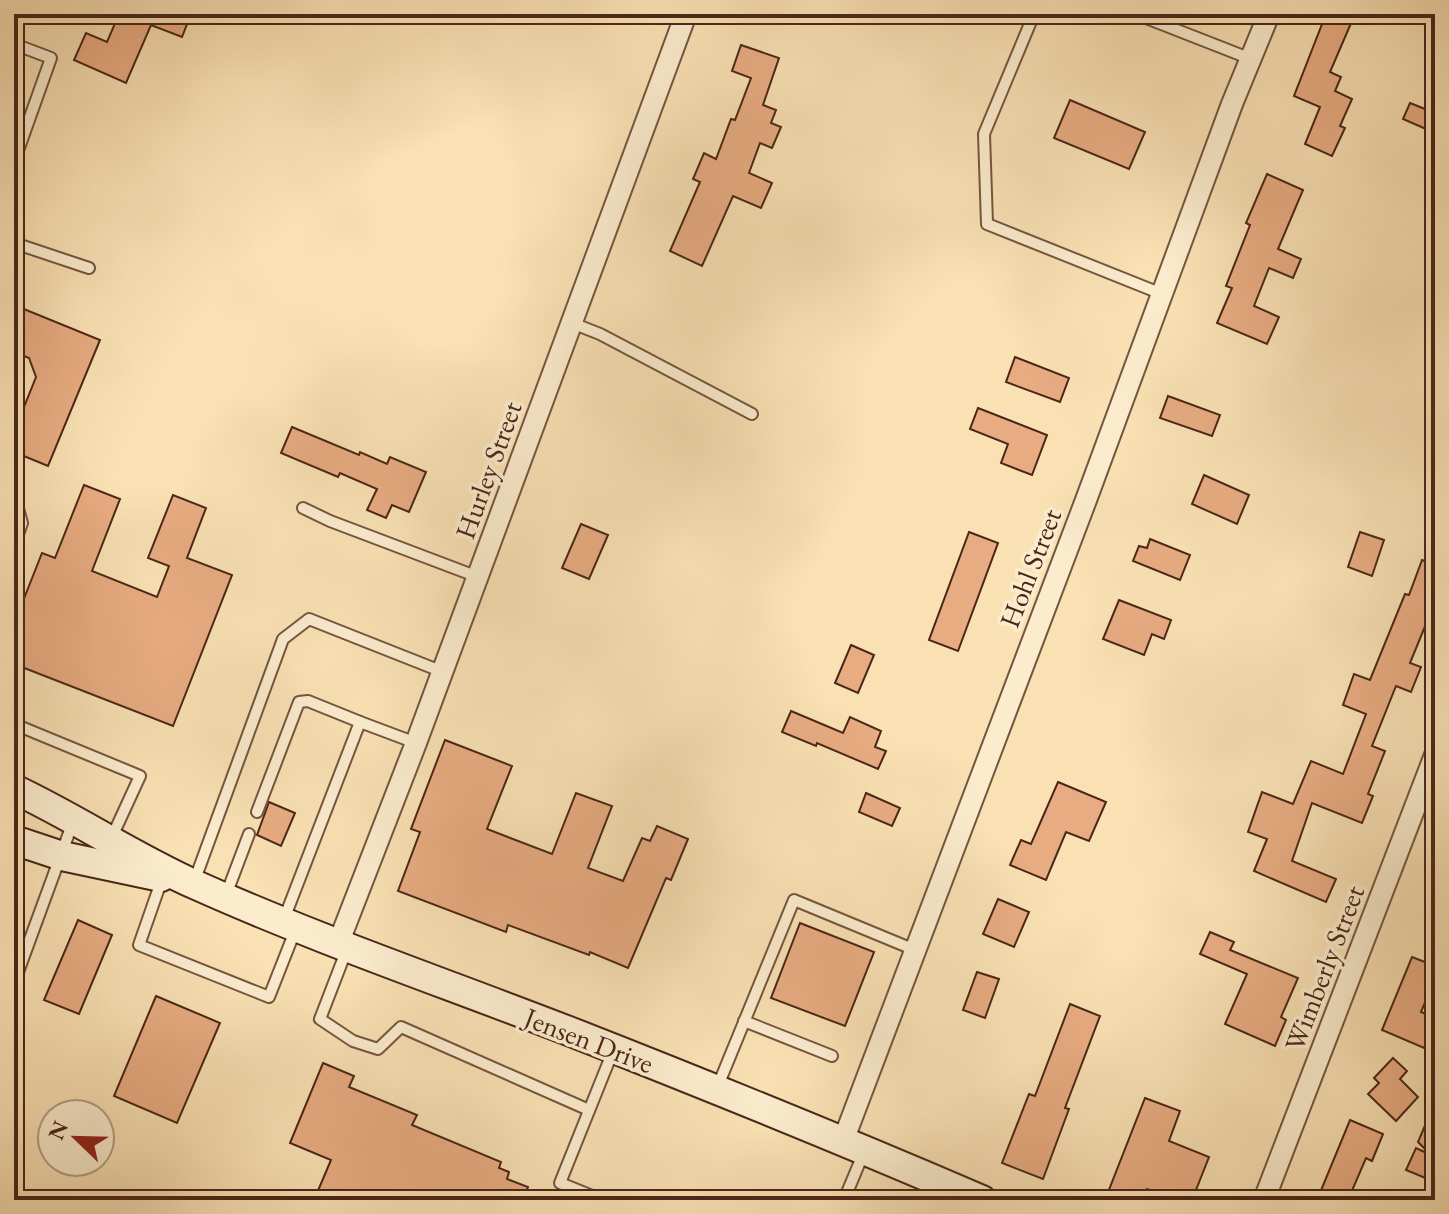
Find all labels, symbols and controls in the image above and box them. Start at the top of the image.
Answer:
street label: Hurley Street [446,396,530,544]
street label: Hohl Street [991,503,1069,633]
street label: Wimberly Street [1276,880,1372,1056]
street label: Jensen Drive [517,998,659,1081]
north arrow [36,1098,116,1178]
text: N [41,1116,75,1144]

